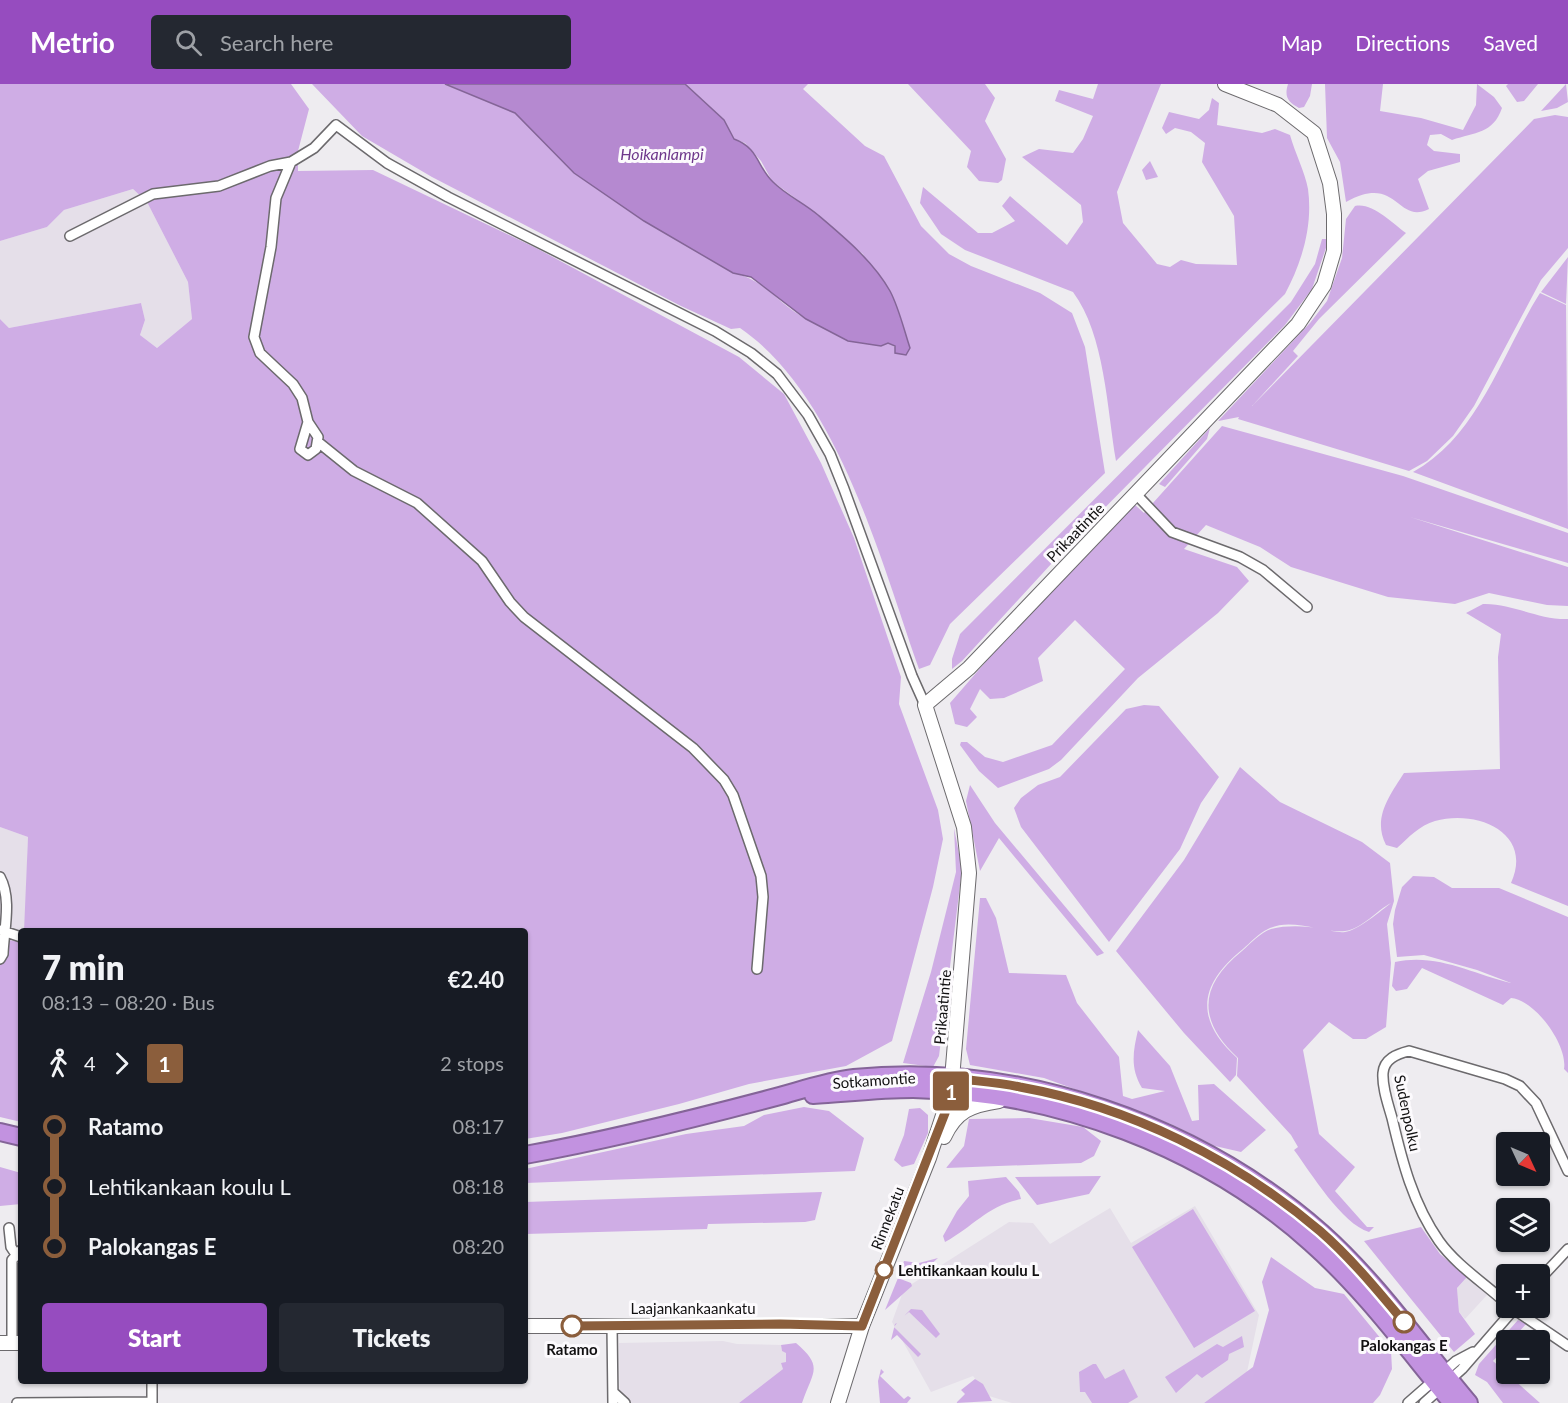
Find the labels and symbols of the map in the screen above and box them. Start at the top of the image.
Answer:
water label: Hoikanlampi [620,144,704,163]
street label: Prikaatintie [1042,499,1108,565]
street label: Prikaatintie [930,969,954,1045]
street label: Sotkamontie [832,1068,916,1092]
line badge: 1 [932,1072,970,1110]
street label: Sudenpolku [1391,1073,1425,1153]
north arrow [1496,1132,1550,1186]
street label: Rinnekatu [867,1184,907,1252]
marker: Lehtikankaan koulu L [875,1261,893,1279]
place label: Lehtikankaan koulu L [898,1261,1039,1279]
street label: Laajankankaankatu [630,1299,756,1317]
marker: Palokangas E [1393,1311,1415,1333]
marker: Ratamo [561,1315,583,1337]
place label: Palokangas E [1360,1336,1448,1354]
place label: Ratamo [546,1340,598,1358]

